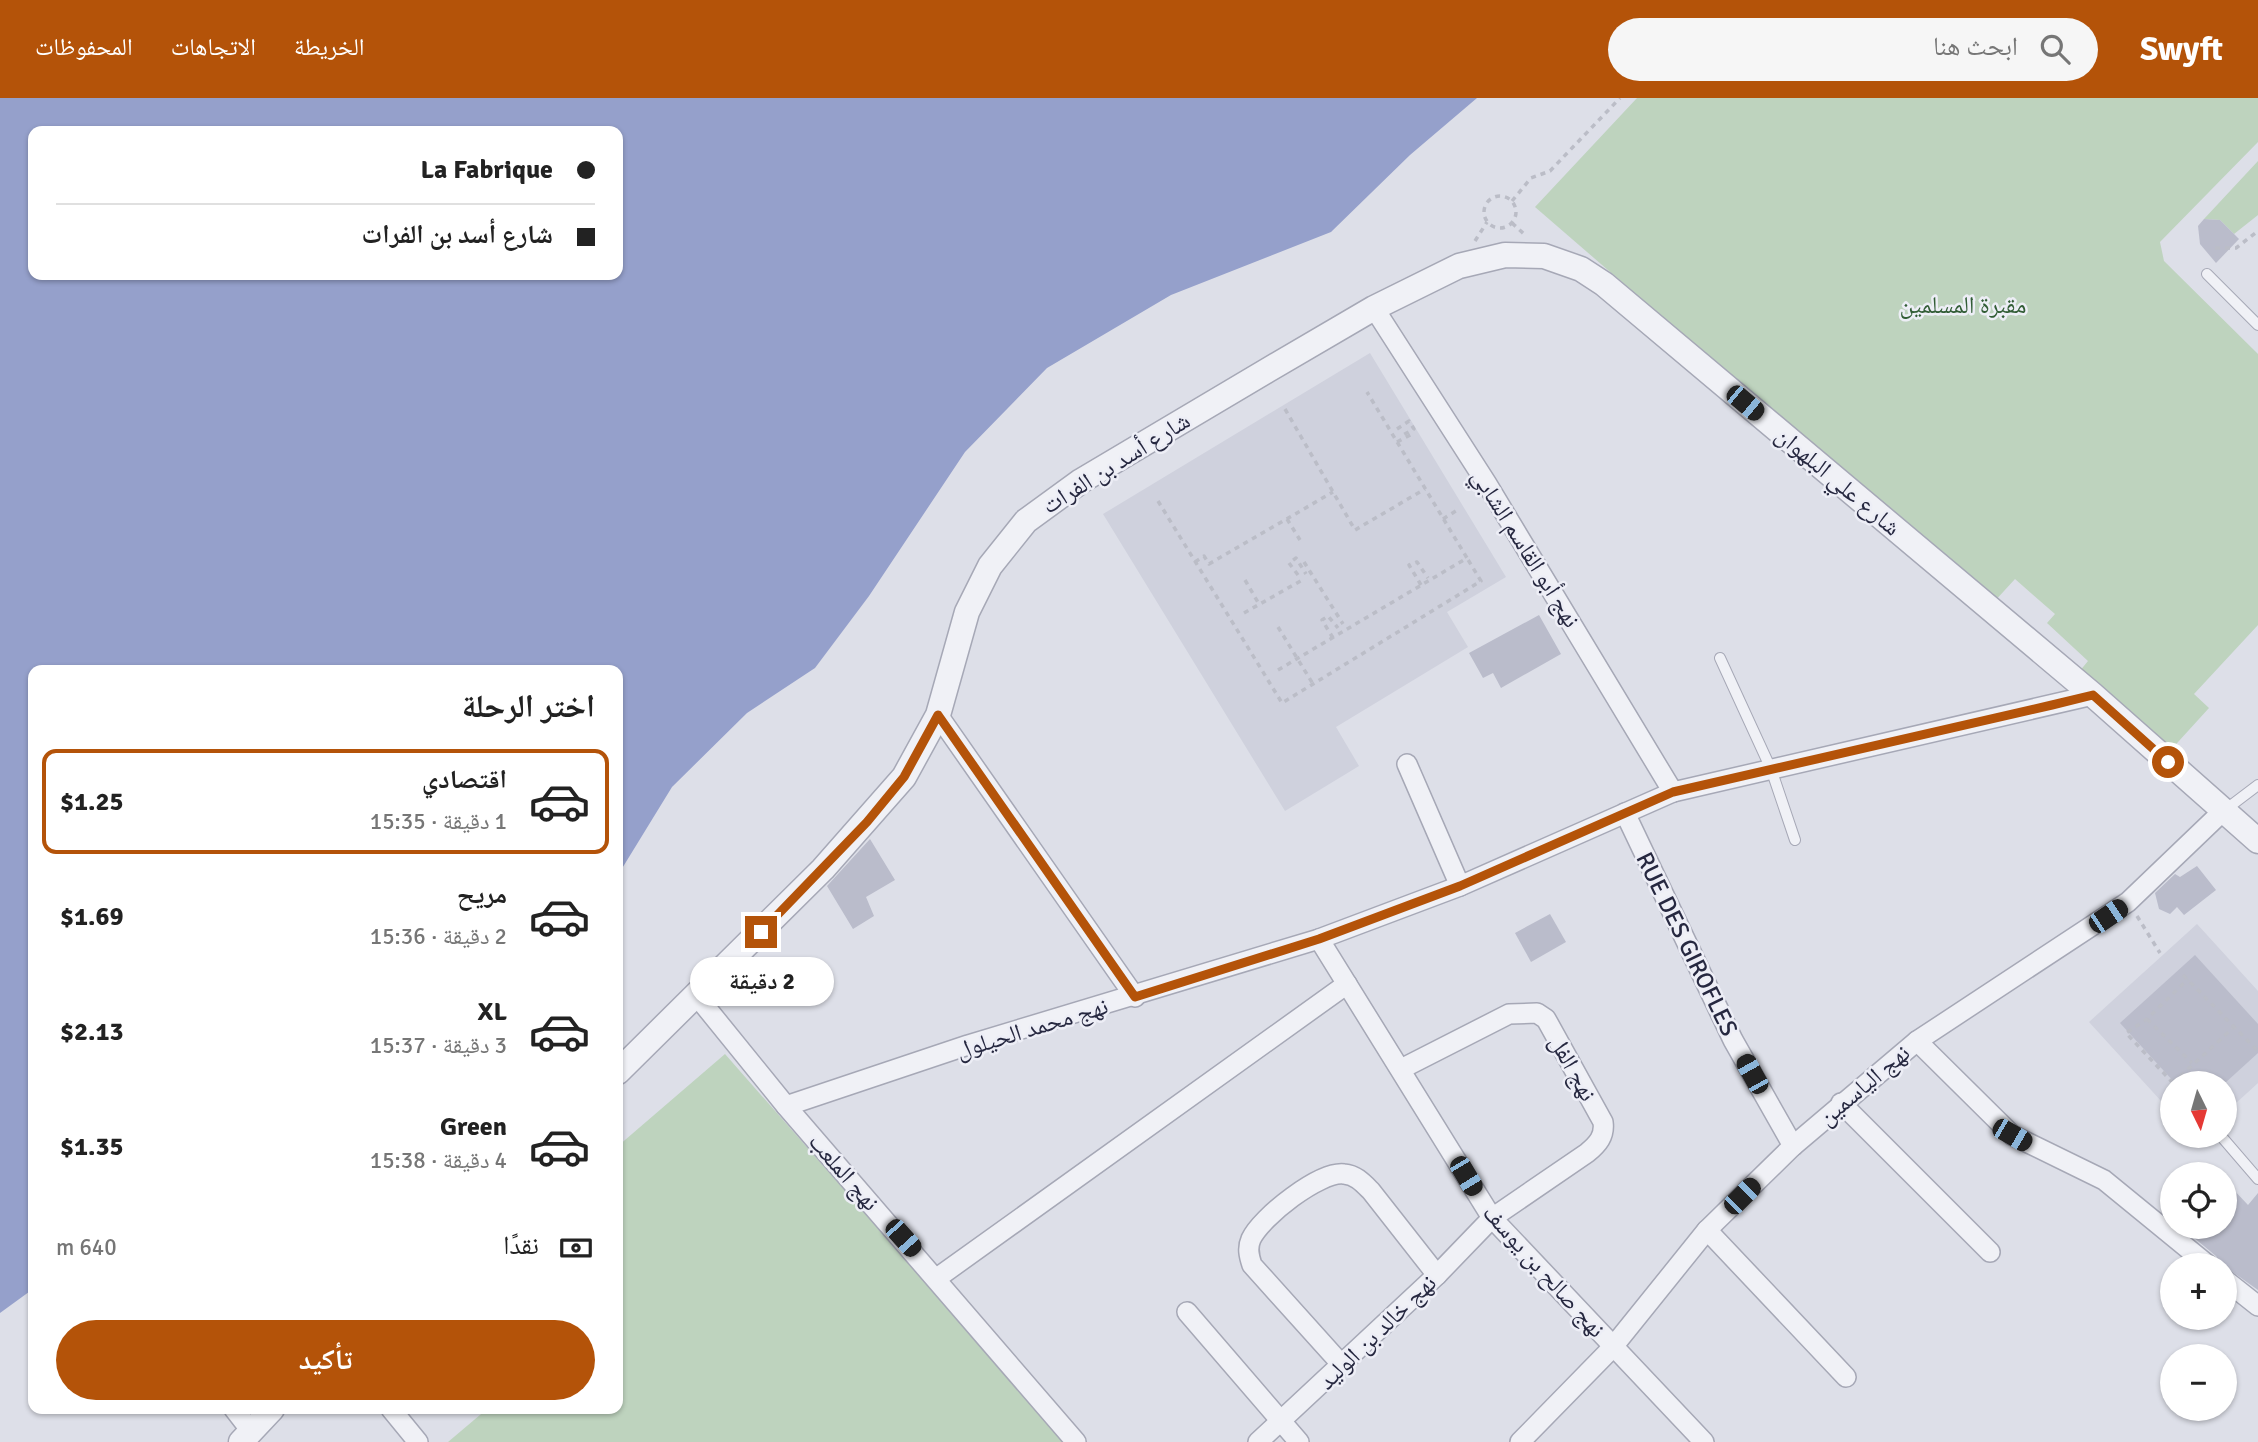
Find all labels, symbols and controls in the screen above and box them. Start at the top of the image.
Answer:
search box [1608,18,2098,81]
text: Swyft [2140,29,2223,70]
icon: search [2036,30,2074,68]
text: ابحث هنا [1933,31,2018,63]
text: المحفوظات [35,32,133,62]
text: الاتجاهات [171,32,256,62]
text: الخريطة [294,32,365,62]
text: La Fabrique [421,154,553,186]
text: شارع أسد بن الفرات [361,219,553,251]
park label: مقبرة المسلمين [1899,290,2027,320]
car [1723,381,1768,425]
street label: شارع أسد بن الفرات [1036,405,1196,521]
street label: شارع علي البلهوان [1767,420,1907,545]
street label: نهج أبو القاسم الشابي [1462,463,1587,635]
text: اختر الرحلة [462,687,595,726]
route start [2152,746,2184,778]
text: اقتصادي [422,764,507,796]
icon: car [528,770,591,833]
text: $1.25 [60,786,124,818]
text: 1 دقيقة · 15:35 [370,807,507,836]
street label: RUE DES GIROFLES [1630,847,1744,1041]
text: مريح [457,879,507,911]
icon: car [528,885,591,948]
car [2085,896,2132,936]
text: $1.69 [60,901,124,933]
route end [745,916,777,948]
text: 2 دقيقة · 15:36 [370,922,507,951]
callout: 2 دقيقة [689,956,833,1006]
text: 2 دقيقة [729,967,795,996]
street label: نهج محمد الحيلول [952,991,1112,1065]
text: XL [477,996,507,1028]
icon: car [528,1000,591,1063]
text: $2.13 [60,1016,124,1048]
street label: نهج الفل [1543,1030,1603,1106]
text: 3 دقيقة · 15:37 [370,1031,507,1060]
street label: نهج الياسمين [1812,1038,1916,1132]
car [1733,1051,1772,1097]
north arrow [2160,1071,2236,1148]
map controls [2160,1071,2237,1421]
text: Green [440,1111,507,1143]
icon: car [528,1115,591,1178]
car [1989,1115,2036,1155]
street label: نهج الملعب [802,1127,886,1217]
text: $1.35 [60,1131,124,1163]
text: 4 دقيقة · 15:38 [370,1146,507,1175]
car [1447,1153,1486,1199]
button: locate [2160,1162,2237,1239]
car [1720,1174,1765,1218]
street label: نهج صالح بن يوسف [1476,1198,1612,1344]
car [882,1215,925,1261]
icon: cash [557,1229,595,1267]
text: نقدًا [503,1230,539,1262]
text: 640 m [56,1233,117,1262]
button: + [2160,1253,2237,1330]
street label: نهج خالد بن الوليد [1311,1268,1443,1396]
button: تأكيد [56,1320,595,1400]
button: − [2160,1344,2237,1421]

